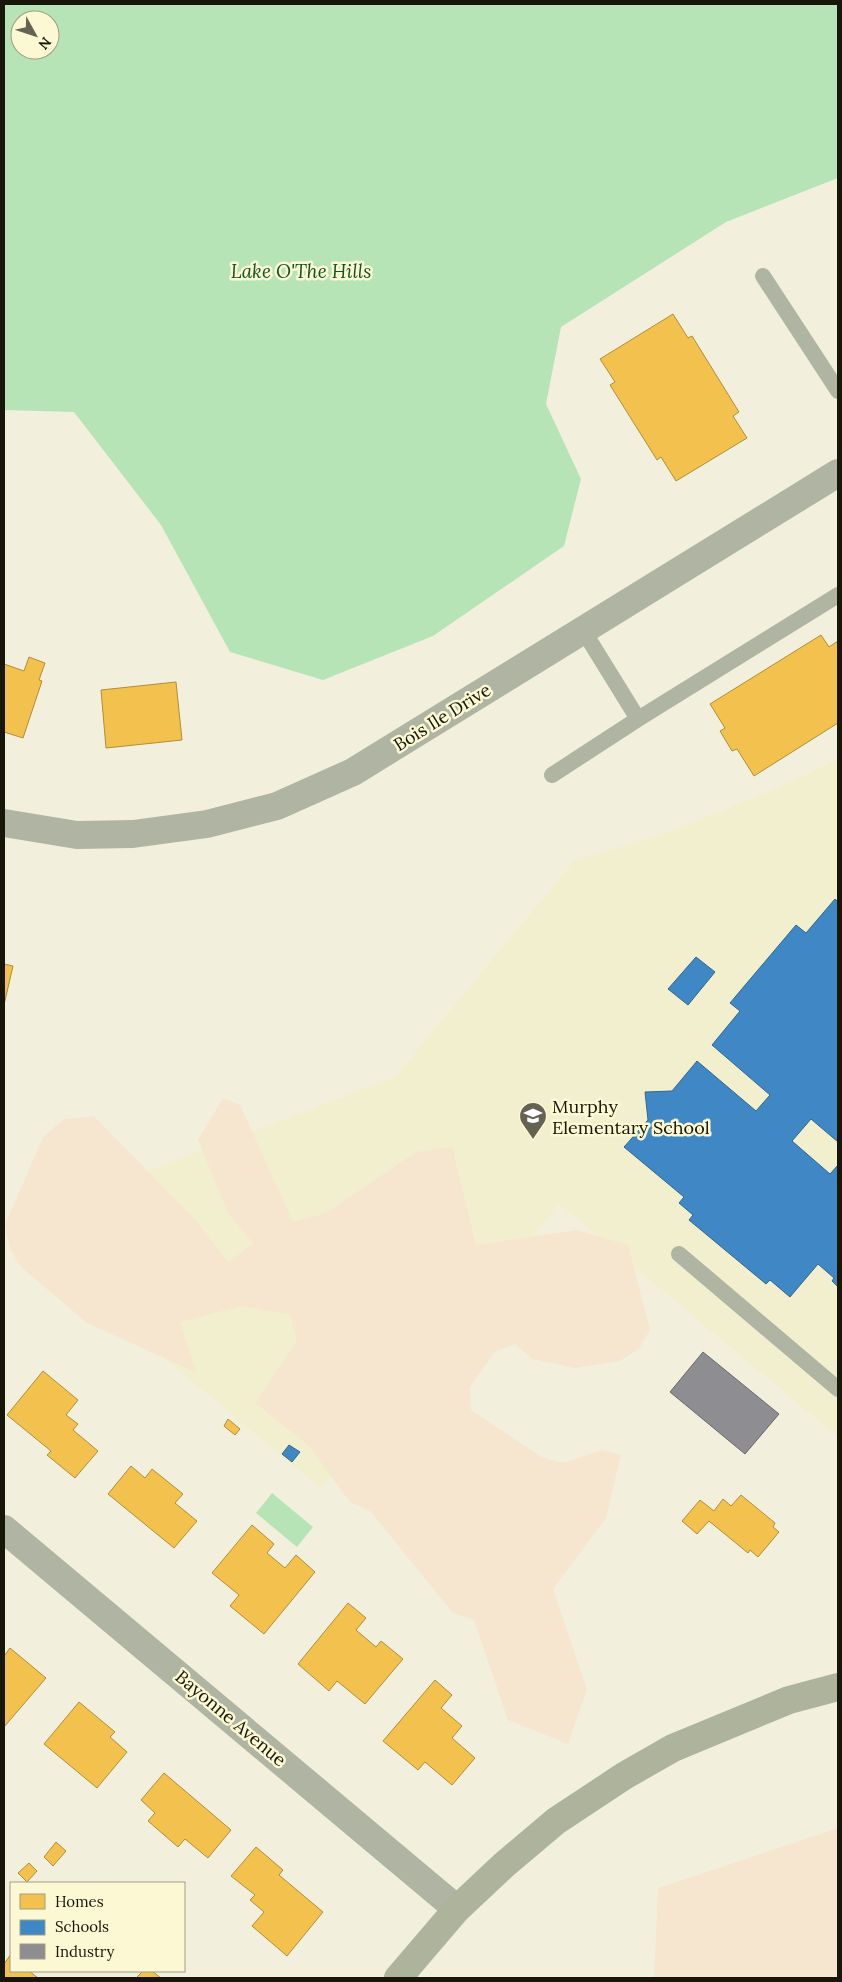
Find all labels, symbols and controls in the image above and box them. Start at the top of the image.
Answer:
north arrow [10,10,60,60]
text: N [34,33,55,53]
water label: Lake O'The Hills [231,259,371,283]
street label: Bois Ile Drive [389,678,495,756]
place label: Murphy Elementary School [552,1095,710,1139]
school or university icon: Murphy Elementary School [518,1101,548,1140]
street label: Bayonne Avenue [171,1665,291,1771]
legend [10,1882,185,1972]
text: Homes [55,1892,104,1911]
text: Schools [55,1917,109,1936]
text: Industry [55,1942,114,1961]

